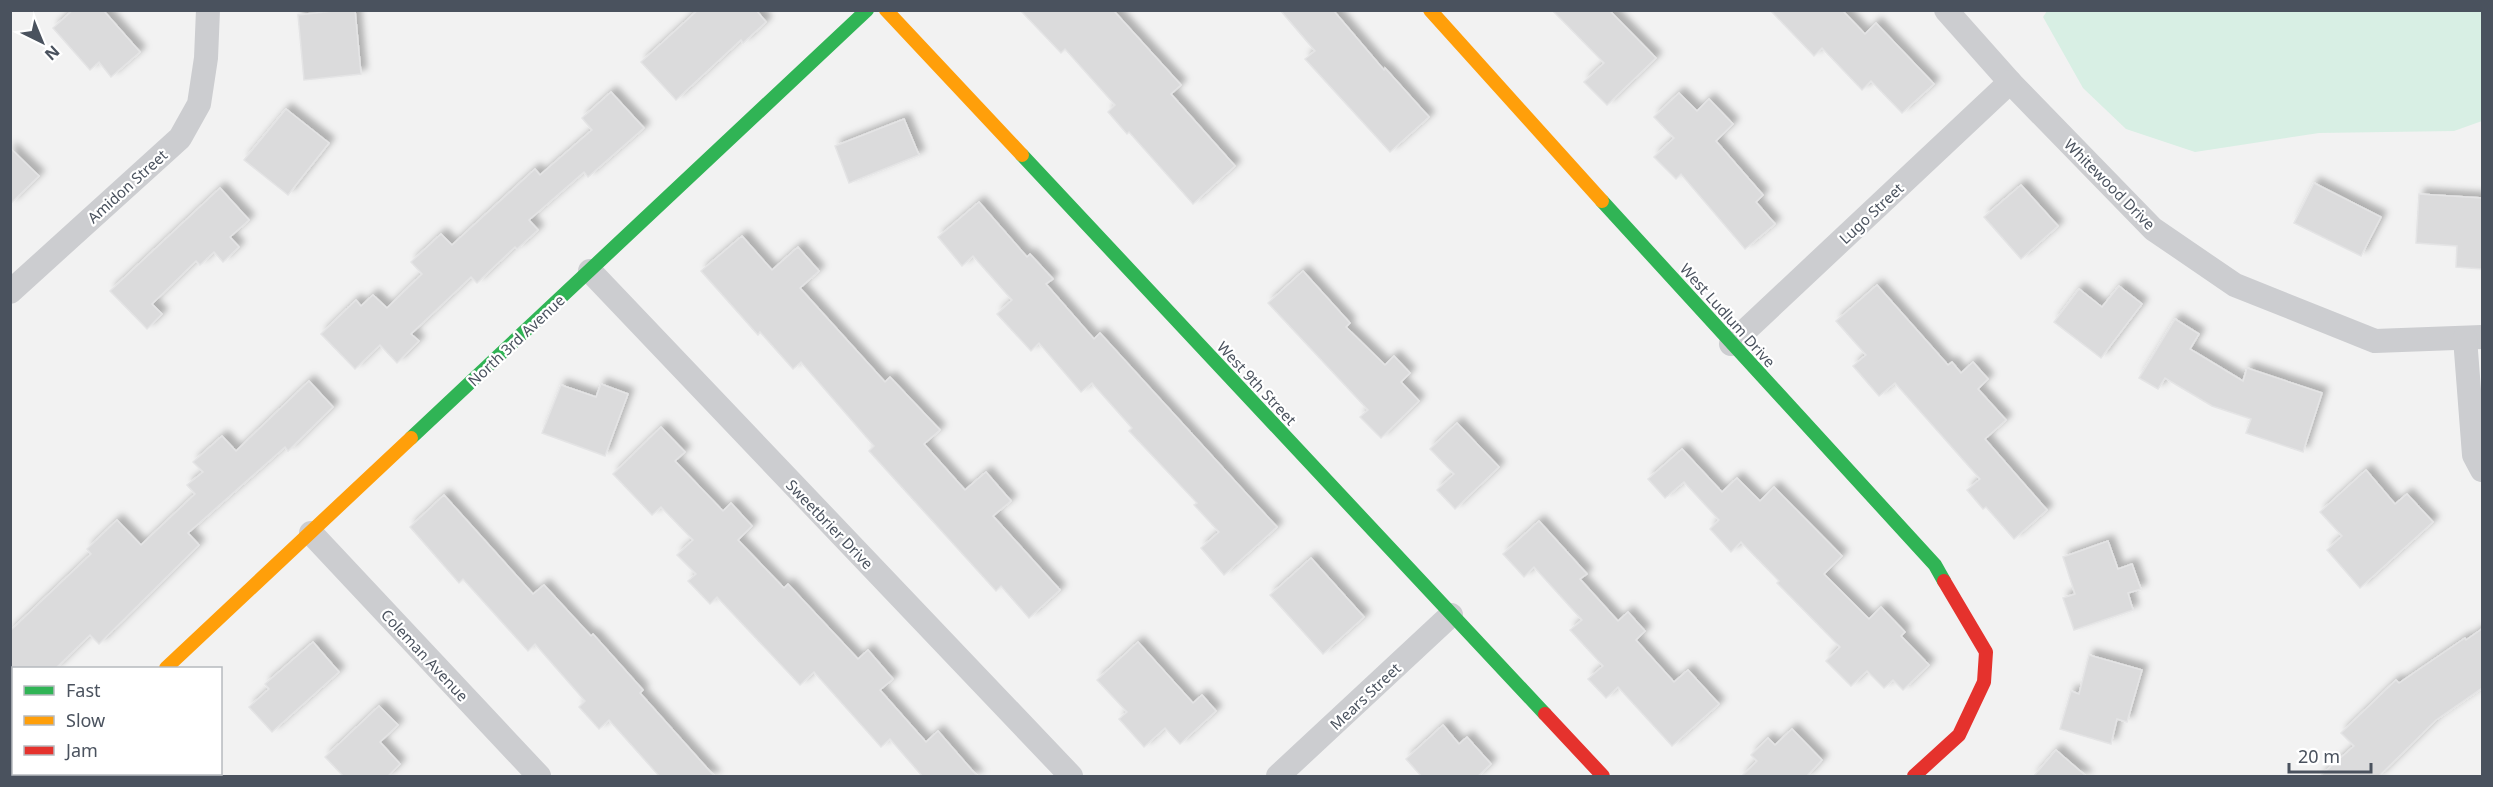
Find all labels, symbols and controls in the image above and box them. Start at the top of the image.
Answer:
north arrow [12,12,72,72]
text: N [40,40,64,65]
street label: Whitewood Drive [2060,134,2160,234]
street label: Amidon Street [83,144,172,227]
street label: Lugo Street [1834,178,1908,248]
street label: West Ludlum Drive [1676,259,1780,371]
street label: North 3rd Avenue [463,290,569,390]
street label: West 9th Street [1213,337,1301,430]
street label: Sweetbrier Drive [782,475,878,573]
street label: Coleman Avenue [377,605,473,705]
street label: Mears Street [1325,658,1405,734]
legend [12,667,222,775]
text: Fast [66,678,101,702]
text: Slow [66,708,105,732]
scale bar [2289,736,2372,774]
text: Jam [64,738,98,762]
text: 20 m [2298,744,2340,768]

